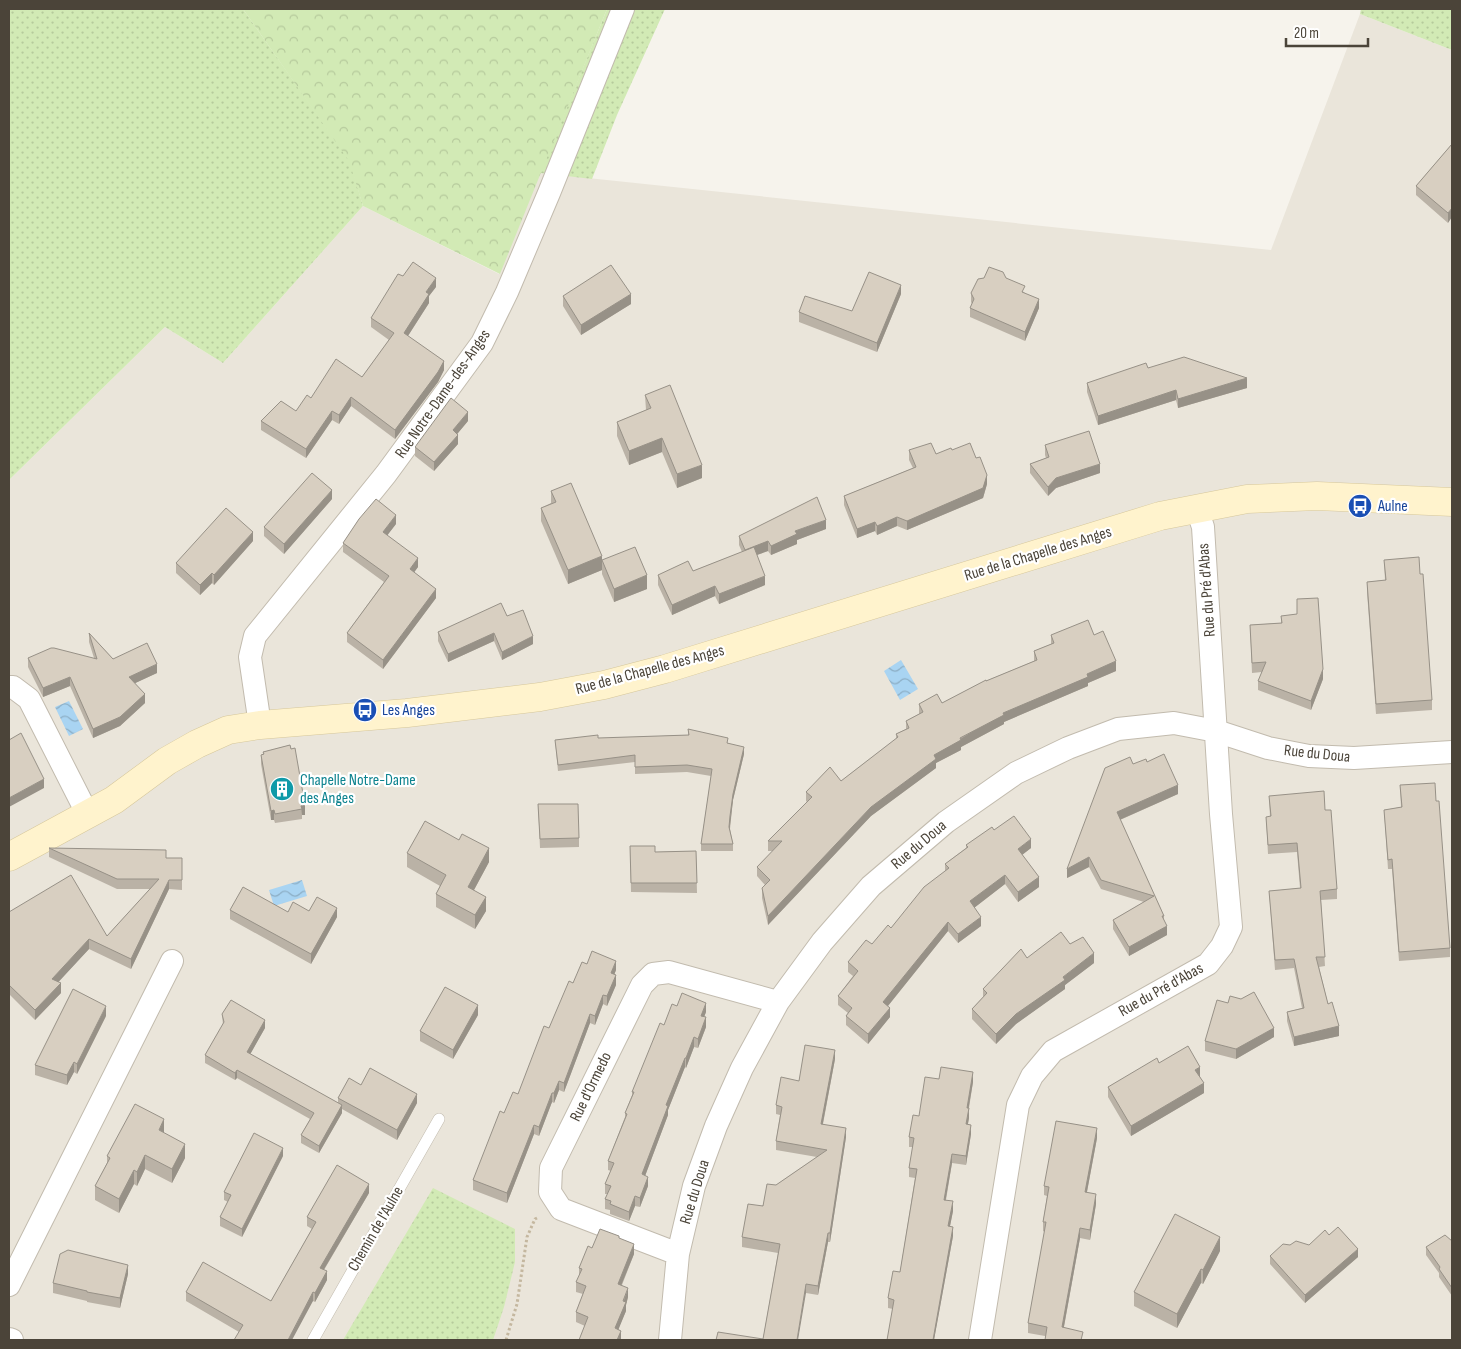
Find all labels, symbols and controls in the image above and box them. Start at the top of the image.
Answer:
scale bar [1286,15,1368,47]
text: 20 m [1294,24,1319,43]
street label: Rue Notre-Dame-des-Anges [391,326,495,462]
bus stop icon: Aulne [1347,493,1373,519]
place label: Aulne [1377,497,1408,516]
street label: Rue de la Chapelle des Anges [962,522,1114,585]
street label: Rue du Pré d'Abas [1194,542,1220,637]
street label: Rue de la Chapelle des Anges [574,641,727,699]
bus stop icon: Les Anges [352,697,378,723]
place label: Les Anges [382,701,435,720]
street label: Rue du Doua [1283,741,1351,767]
place label: Chapelle Notre-Dame des Anges [300,771,416,808]
building icon: Chapelle Notre-Dame des Anges [269,776,295,802]
street label: Rue du Doua [887,816,951,874]
street label: Rue du Pré d'Abas [1115,959,1207,1021]
street label: Rue d'Ormedo [566,1049,616,1125]
street label: Rue du Doua [676,1158,714,1226]
street label: Chemin de l'Aulne [344,1183,408,1275]

